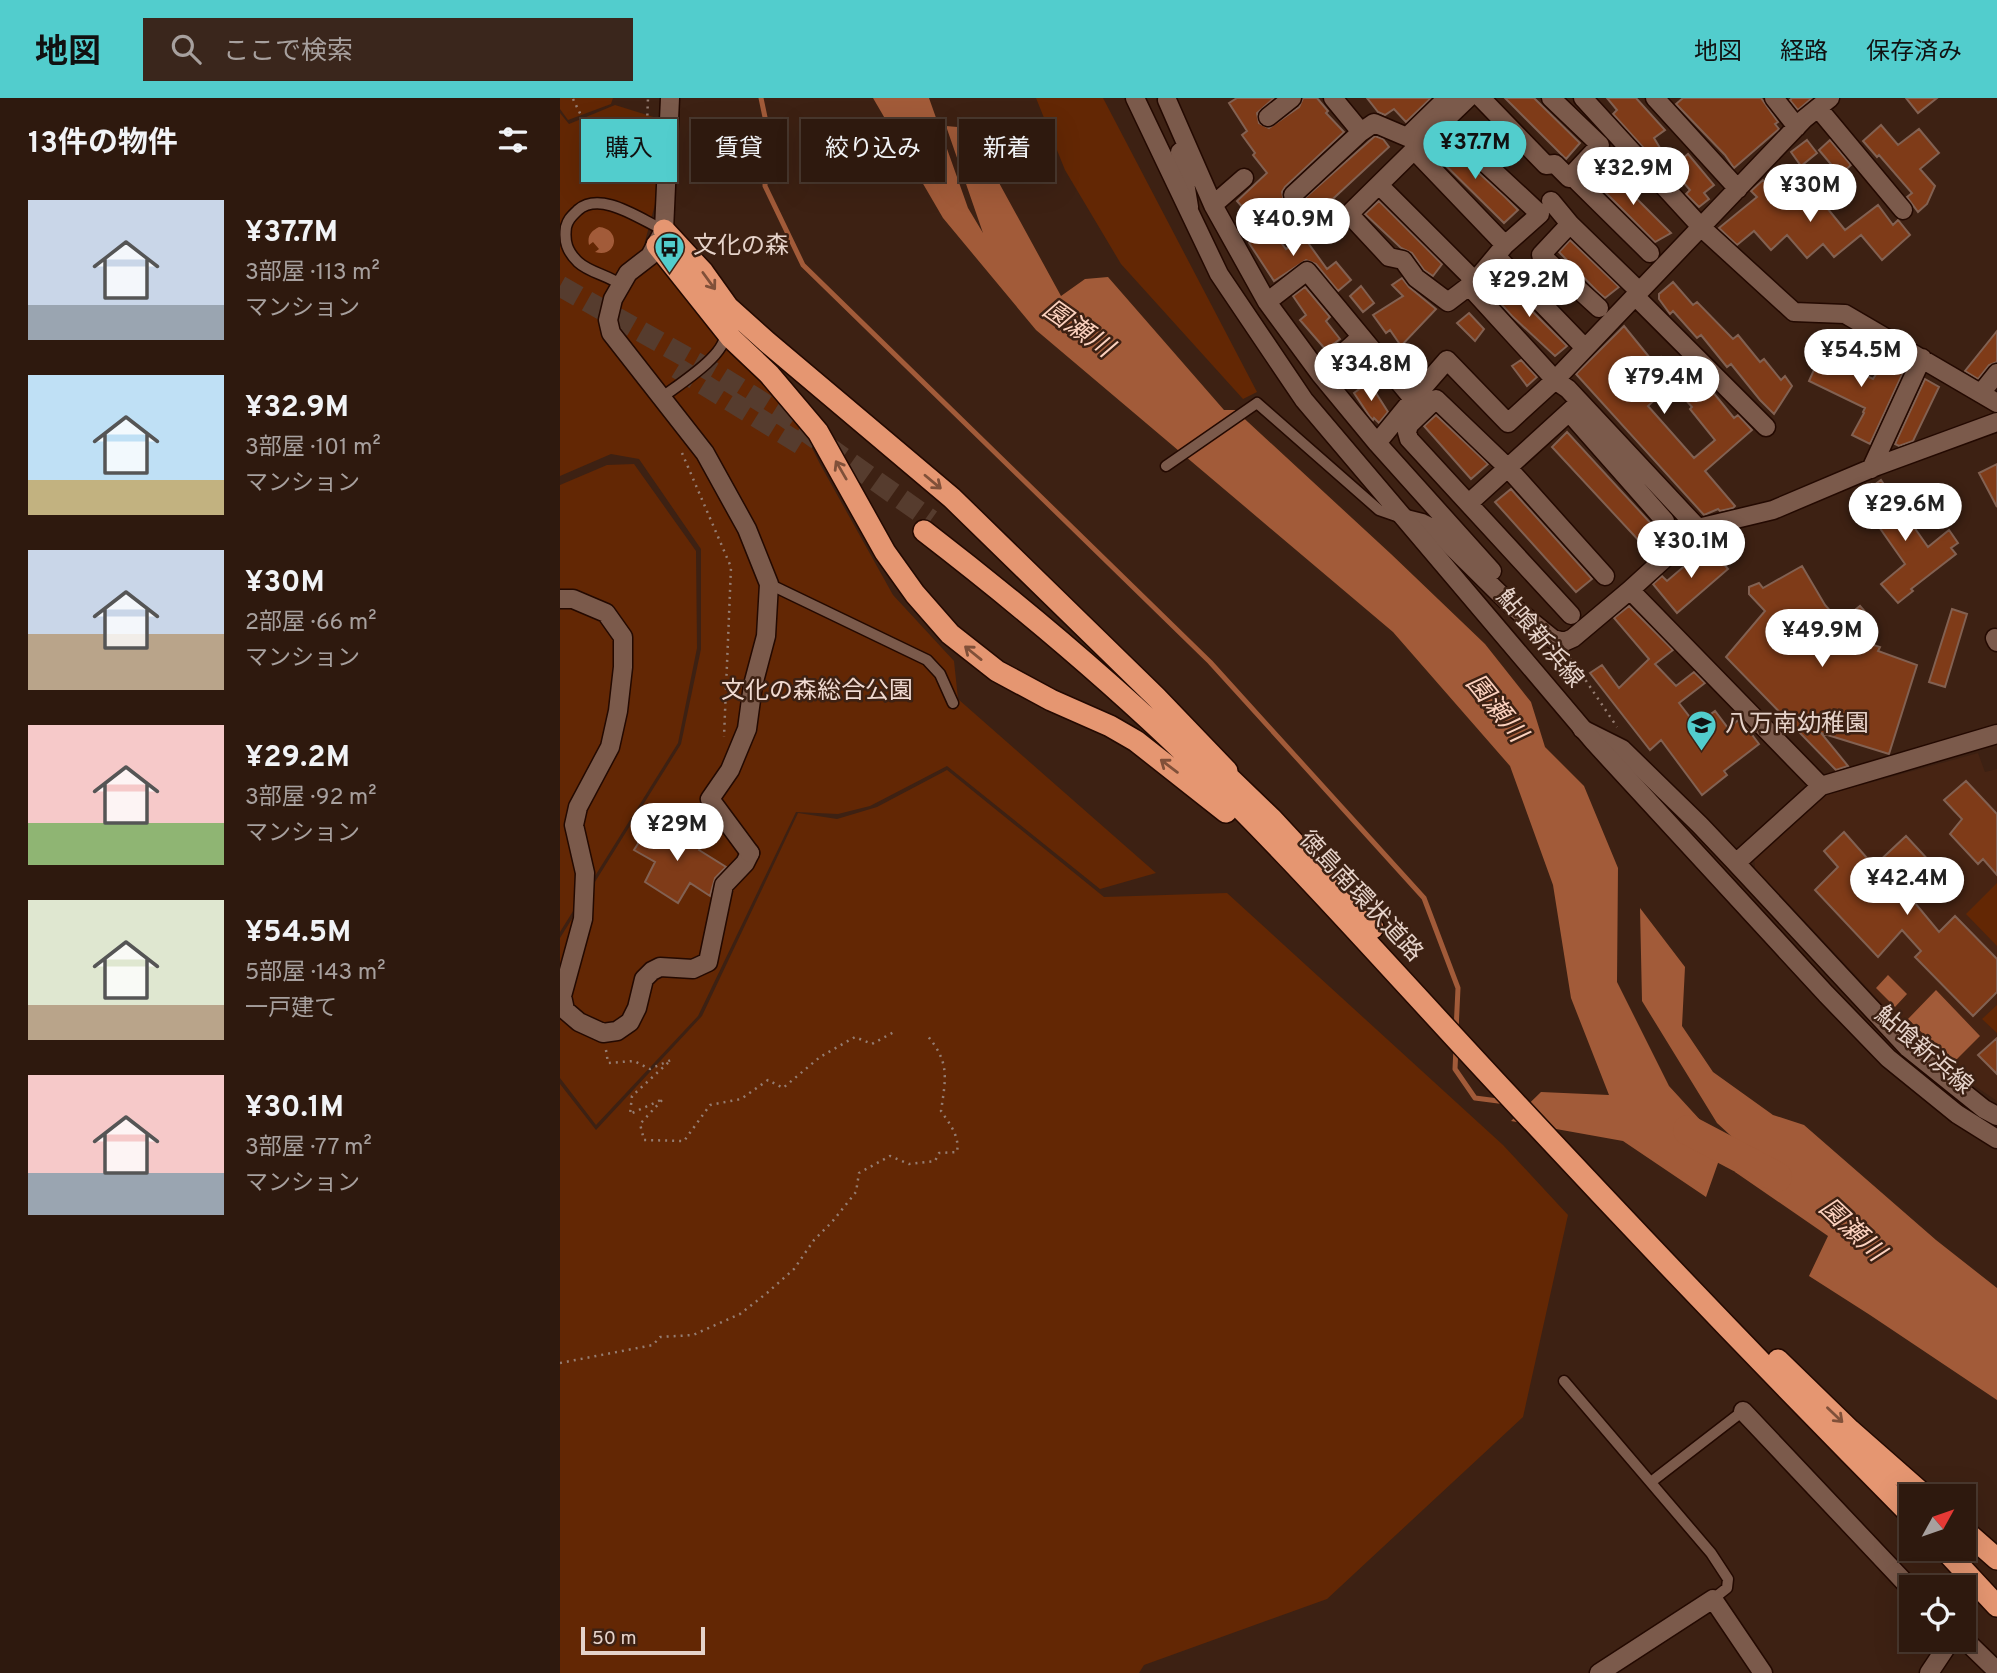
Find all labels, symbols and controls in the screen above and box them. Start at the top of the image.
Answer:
search box [143,18,633,81]
icon: search [167,30,205,68]
text: 地図 [35,33,101,75]
text: ここで検索 [223,36,353,69]
text: 地図 [1694,38,1742,68]
text: 経路 [1780,38,1828,68]
text: 保存済み [1866,38,1962,68]
chip: 購入 [581,119,677,182]
chip: 賃貸 [691,119,787,182]
chip: 絞り込み [801,119,945,182]
chip: 新着 [959,119,1055,182]
icon: filters [494,121,532,159]
pin: ¥37.7M [1418,122,1532,181]
text: 13件の物件 [28,126,178,163]
text: ¥37.7M [1439,129,1511,158]
pin: ¥32.9M [1576,148,1690,207]
text: ¥32.9M [1593,155,1673,184]
pin: ¥30M [1769,164,1851,224]
text: ¥30M [1779,172,1841,201]
pin: ¥40.9M [1236,198,1350,258]
text: ¥40.9M [1252,206,1334,235]
text: ¥37.7M [245,215,338,252]
icon: home [84,228,168,312]
bus stop icon: 文化の森 [653,230,687,274]
place label: 文化の森 [693,232,789,262]
text: 3部屋 · 113 m² [245,259,380,288]
pin: ¥29.2M [1472,260,1586,319]
text: ¥29.2M [1489,267,1569,296]
one-way arrow [702,271,717,290]
water label: 園瀬川 [1036,294,1121,368]
text: マンション [245,295,360,324]
pin: ¥54.5M [1804,330,1918,389]
text: ¥54.5M [1820,337,1902,366]
pin: ¥34.8M [1314,344,1428,403]
text: ¥34.8M [1330,351,1412,380]
pin: ¥79.4M [1607,356,1721,416]
text: ¥79.4M [1624,364,1704,393]
text: ¥32.9M [245,390,349,427]
icon: home [84,403,168,487]
text: 3部屋 · 101 m² [245,434,381,463]
one-way arrow [833,460,847,480]
text: マンション [245,470,360,499]
one-way arrow [923,474,941,490]
pin: ¥29.6M [1848,484,1962,543]
text: ¥29.6M [1865,491,1945,520]
pin: ¥30.1M [1634,520,1748,580]
text: ¥30.1M [1653,528,1729,557]
text: ¥30M [245,565,325,602]
icon: home [84,578,168,662]
street label: 鮎喰新浜線 [1489,583,1589,695]
text: 2部屋 · 66 m² [245,609,377,638]
pin: ¥49.9M [1765,610,1879,669]
text: ¥49.9M [1781,617,1863,646]
text: マンション [245,645,360,674]
one-way arrow [964,645,982,660]
water label: 園瀬川 [1458,668,1534,752]
park label: 文化の森総合公園 [721,677,913,707]
school or university icon: 八万南幼稚園 [1685,708,1719,752]
place label: 八万南幼稚園 [1725,710,1869,740]
text: ¥29.2M [245,740,350,777]
icon: home [84,753,168,837]
one-way arrow [1160,758,1179,773]
text: 3部屋 · 92 m² [245,784,377,813]
pin: ¥29M [636,804,718,863]
text: ¥29M [647,811,707,840]
text: マンション [245,820,360,849]
street label: 徳島南環状道路 [1292,825,1428,969]
pin: ¥42.4M [1850,858,1964,917]
text: ¥42.4M [1866,865,1948,894]
text: ¥54.5M [245,915,351,952]
icon: home [84,928,168,1012]
text: 5部屋 · 143 m² [245,959,386,988]
text: 一戸建て [245,995,337,1024]
street label: 鮎喰新浜線 [1868,1000,1978,1102]
text: ¥30.1M [245,1090,344,1127]
icon: home [84,1103,168,1187]
text: 3部屋 · 77 m² [245,1134,372,1163]
text: マンション [245,1170,360,1199]
water label: 園瀬川 [1811,1192,1893,1272]
one-way arrow [1826,1407,1843,1424]
north arrow [1899,1484,1976,1561]
map controls [1899,1484,1976,1652]
button: locate [1899,1575,1976,1652]
scale bar [581,1624,705,1656]
text: 50 m [592,1627,637,1651]

